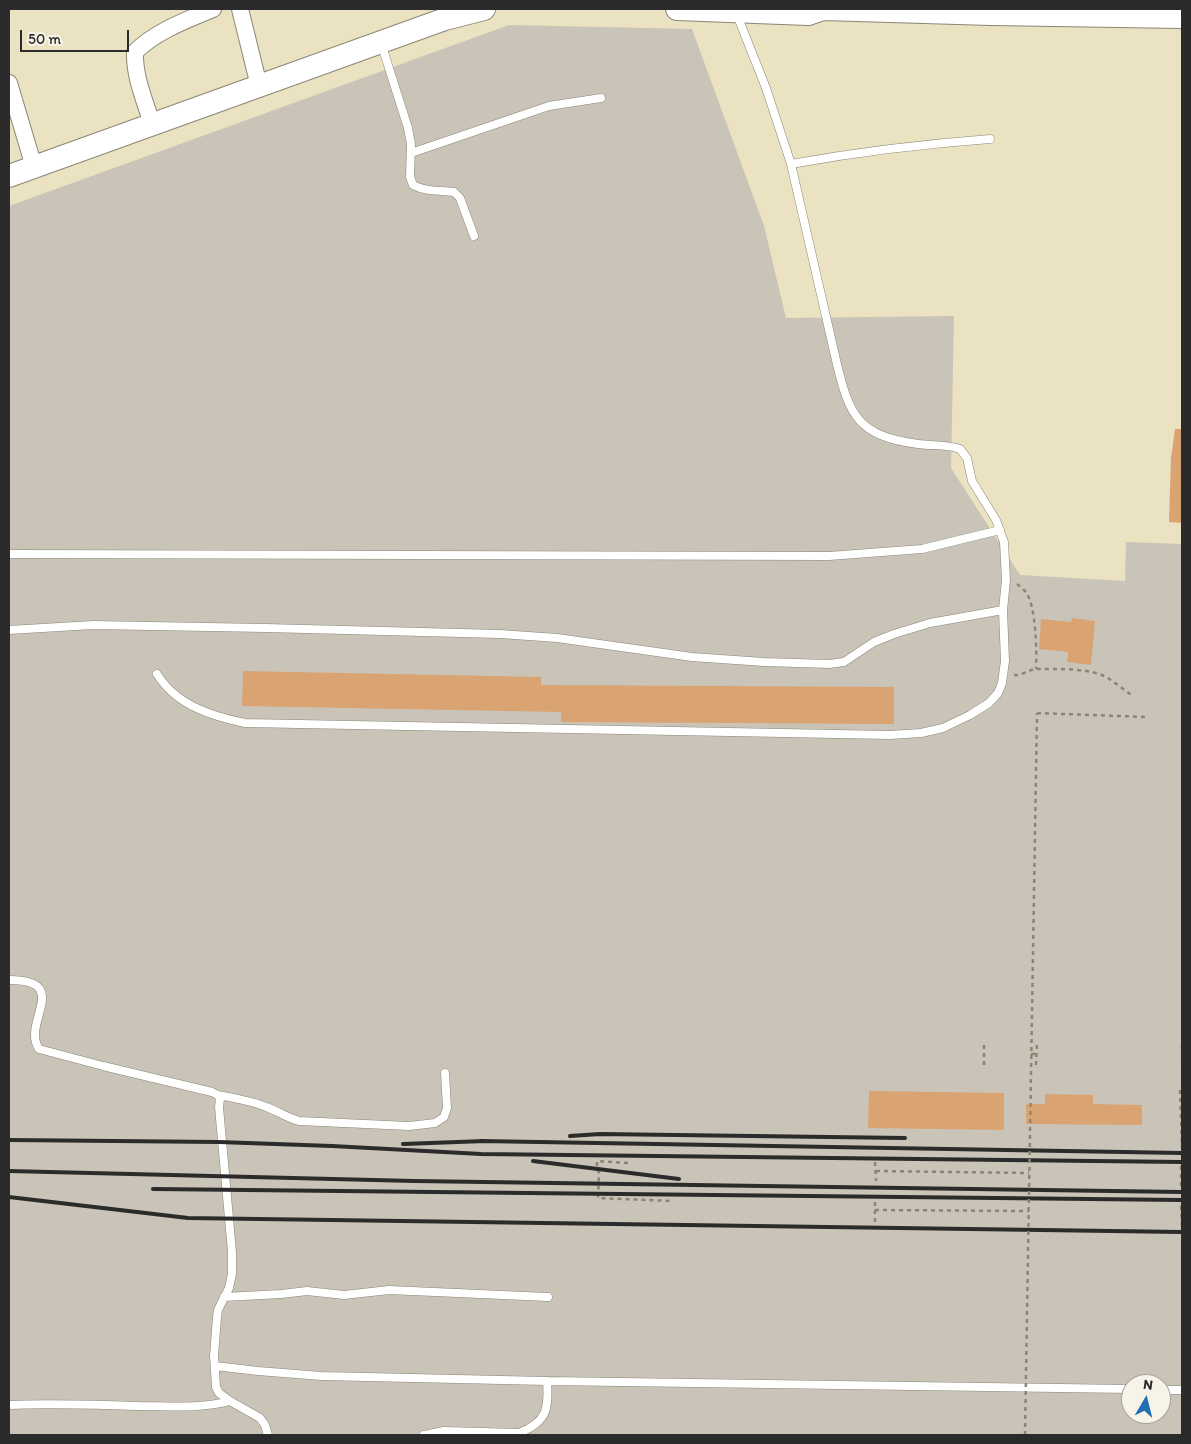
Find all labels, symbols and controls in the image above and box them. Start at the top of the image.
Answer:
scale bar [22,20,131,52]
text: 50 m [28,30,61,48]
north arrow [1121,1374,1171,1424]
text: N [1142,1376,1154,1394]

